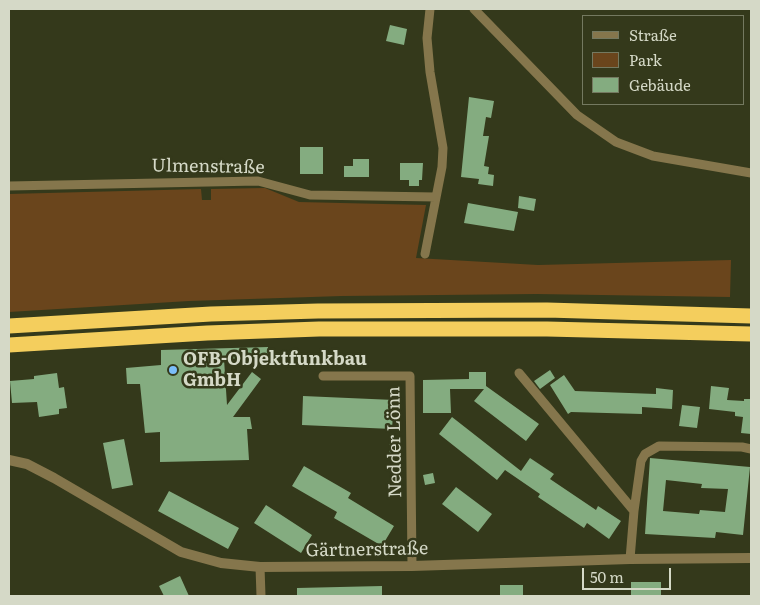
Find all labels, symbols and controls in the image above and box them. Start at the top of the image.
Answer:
legend [582,15,745,105]
text: Straße [629,23,677,46]
text: Park [629,48,662,71]
text: Gebäude [629,73,691,96]
street label: Ulmenstraße [151,155,265,179]
place label: OFB-Objektfunkbau GmbH [183,349,367,392]
marker: OFB-Objektfunkbau GmbH [167,364,179,376]
street label: Nedder Lönn [383,386,407,498]
street label: Gärtnerstraße [306,538,428,562]
scale bar [585,558,674,590]
text: 50 m [590,565,624,588]

